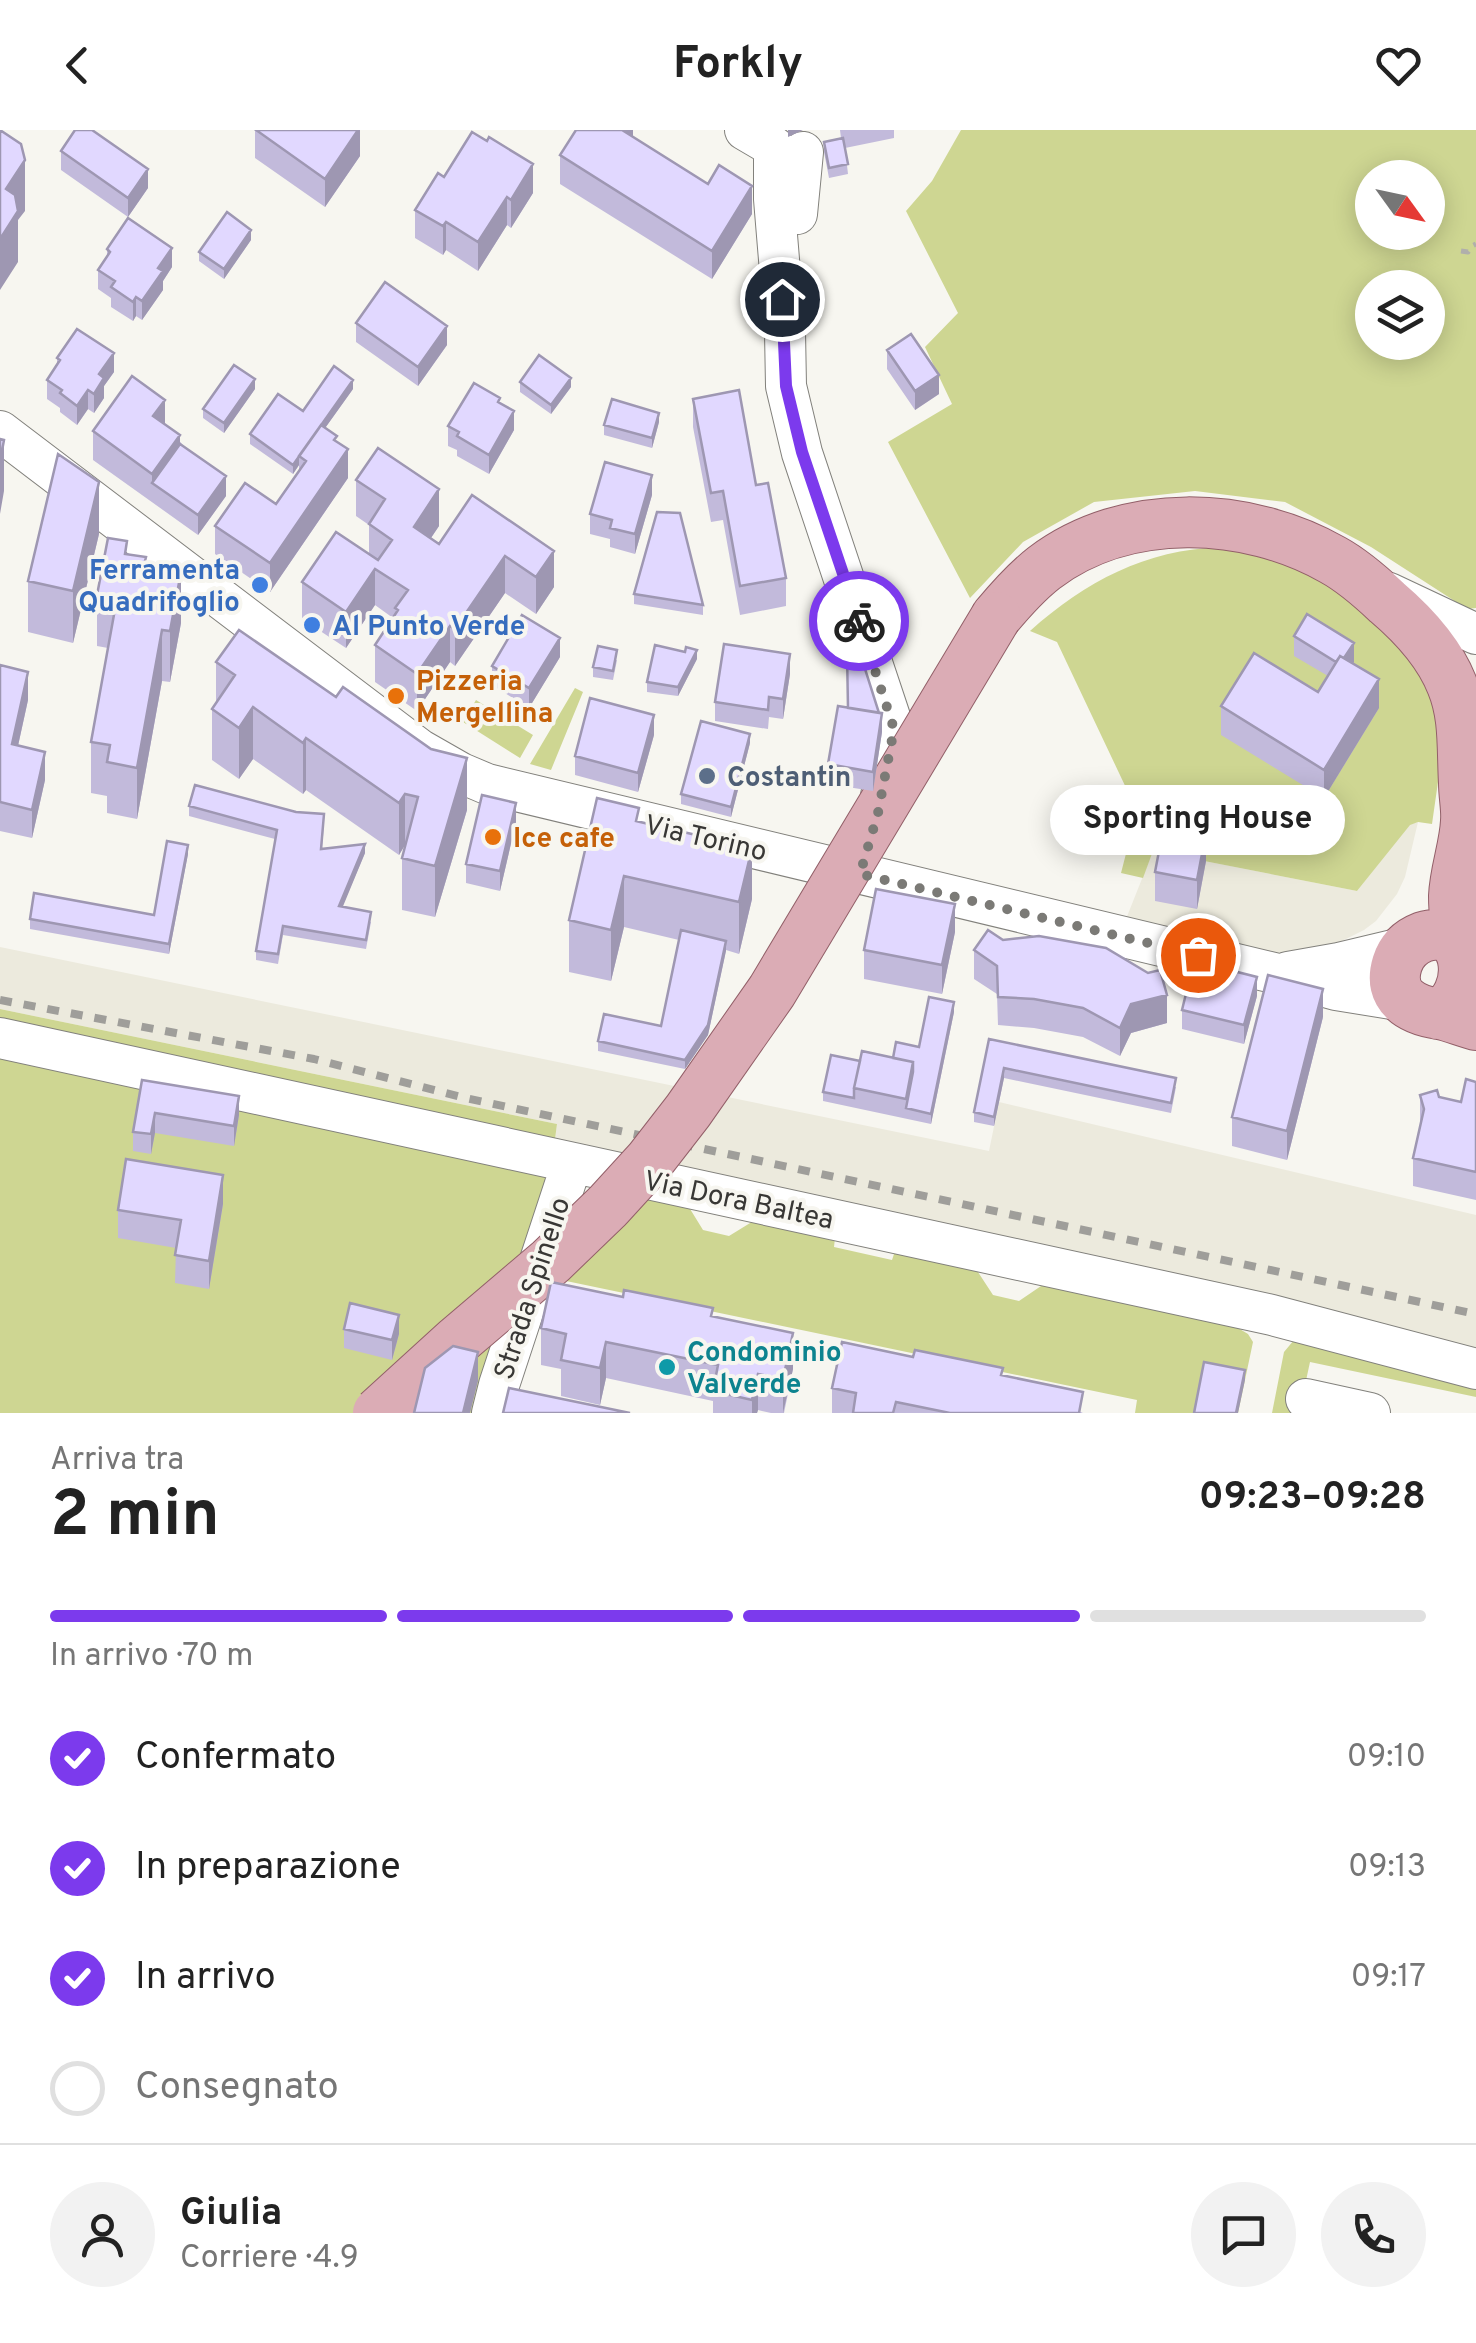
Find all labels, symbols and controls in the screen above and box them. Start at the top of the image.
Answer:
text: Forkly [673,37,803,94]
icon: back [50,38,105,93]
icon: heart [1371,38,1426,93]
north arrow [1355,160,1445,250]
map controls [1355,160,1445,360]
pin [740,257,825,342]
button: layers [1355,270,1445,360]
icon: home [755,272,810,327]
place label: Ferramenta Quadrifoglio [78,554,240,622]
courier [809,571,909,671]
marker: Ferramenta Quadrifoglio [249,574,271,596]
icon: bike [832,594,887,649]
place label: Al Punto Verde [332,610,525,646]
marker: Al Punto Verde [301,614,323,636]
place label: Pizzeria Mergellina [416,665,553,733]
marker: Pizzeria Mergellina [385,685,407,707]
place label: Costantin [727,761,851,797]
marker: Costantin [696,765,718,787]
callout: Sporting House [1050,785,1346,855]
text: Sporting House [1083,800,1312,840]
street label: Via Torino [641,808,770,871]
place label: Ice cafe [513,822,615,858]
marker: Ice cafe [482,826,504,848]
pin [1156,913,1241,998]
icon: bag [1171,928,1226,983]
street label: Via Dora Baltea [640,1164,837,1240]
street label: Strada Spinello [487,1193,580,1385]
place label: Condominio Valverde [687,1336,842,1404]
marker: Condominio Valverde [656,1356,678,1378]
text: Arriva tra [50,1441,184,1481]
text: 09:23–09:28 [1199,1474,1426,1523]
text: 2 min [50,1477,220,1559]
text: In arrivo · 70 m [50,1637,253,1677]
icon: check [50,1731,105,1786]
text: Confermato [135,1734,336,1783]
text: 09:10 [1347,1738,1426,1778]
icon: check [50,1841,105,1896]
text: In preparazione [135,1844,401,1893]
text: 09:13 [1348,1848,1426,1888]
icon: check [50,1951,105,2006]
text: In arrivo [135,1954,276,2003]
text: 09:17 [1351,1958,1426,1998]
text: Consegnato [135,2064,339,2113]
button: person [50,2182,155,2287]
button: chat [1191,2182,1296,2287]
button: phone [1321,2182,1426,2287]
text: Giulia [180,2190,282,2239]
text: Corriere · 4.9 [180,2239,359,2279]

